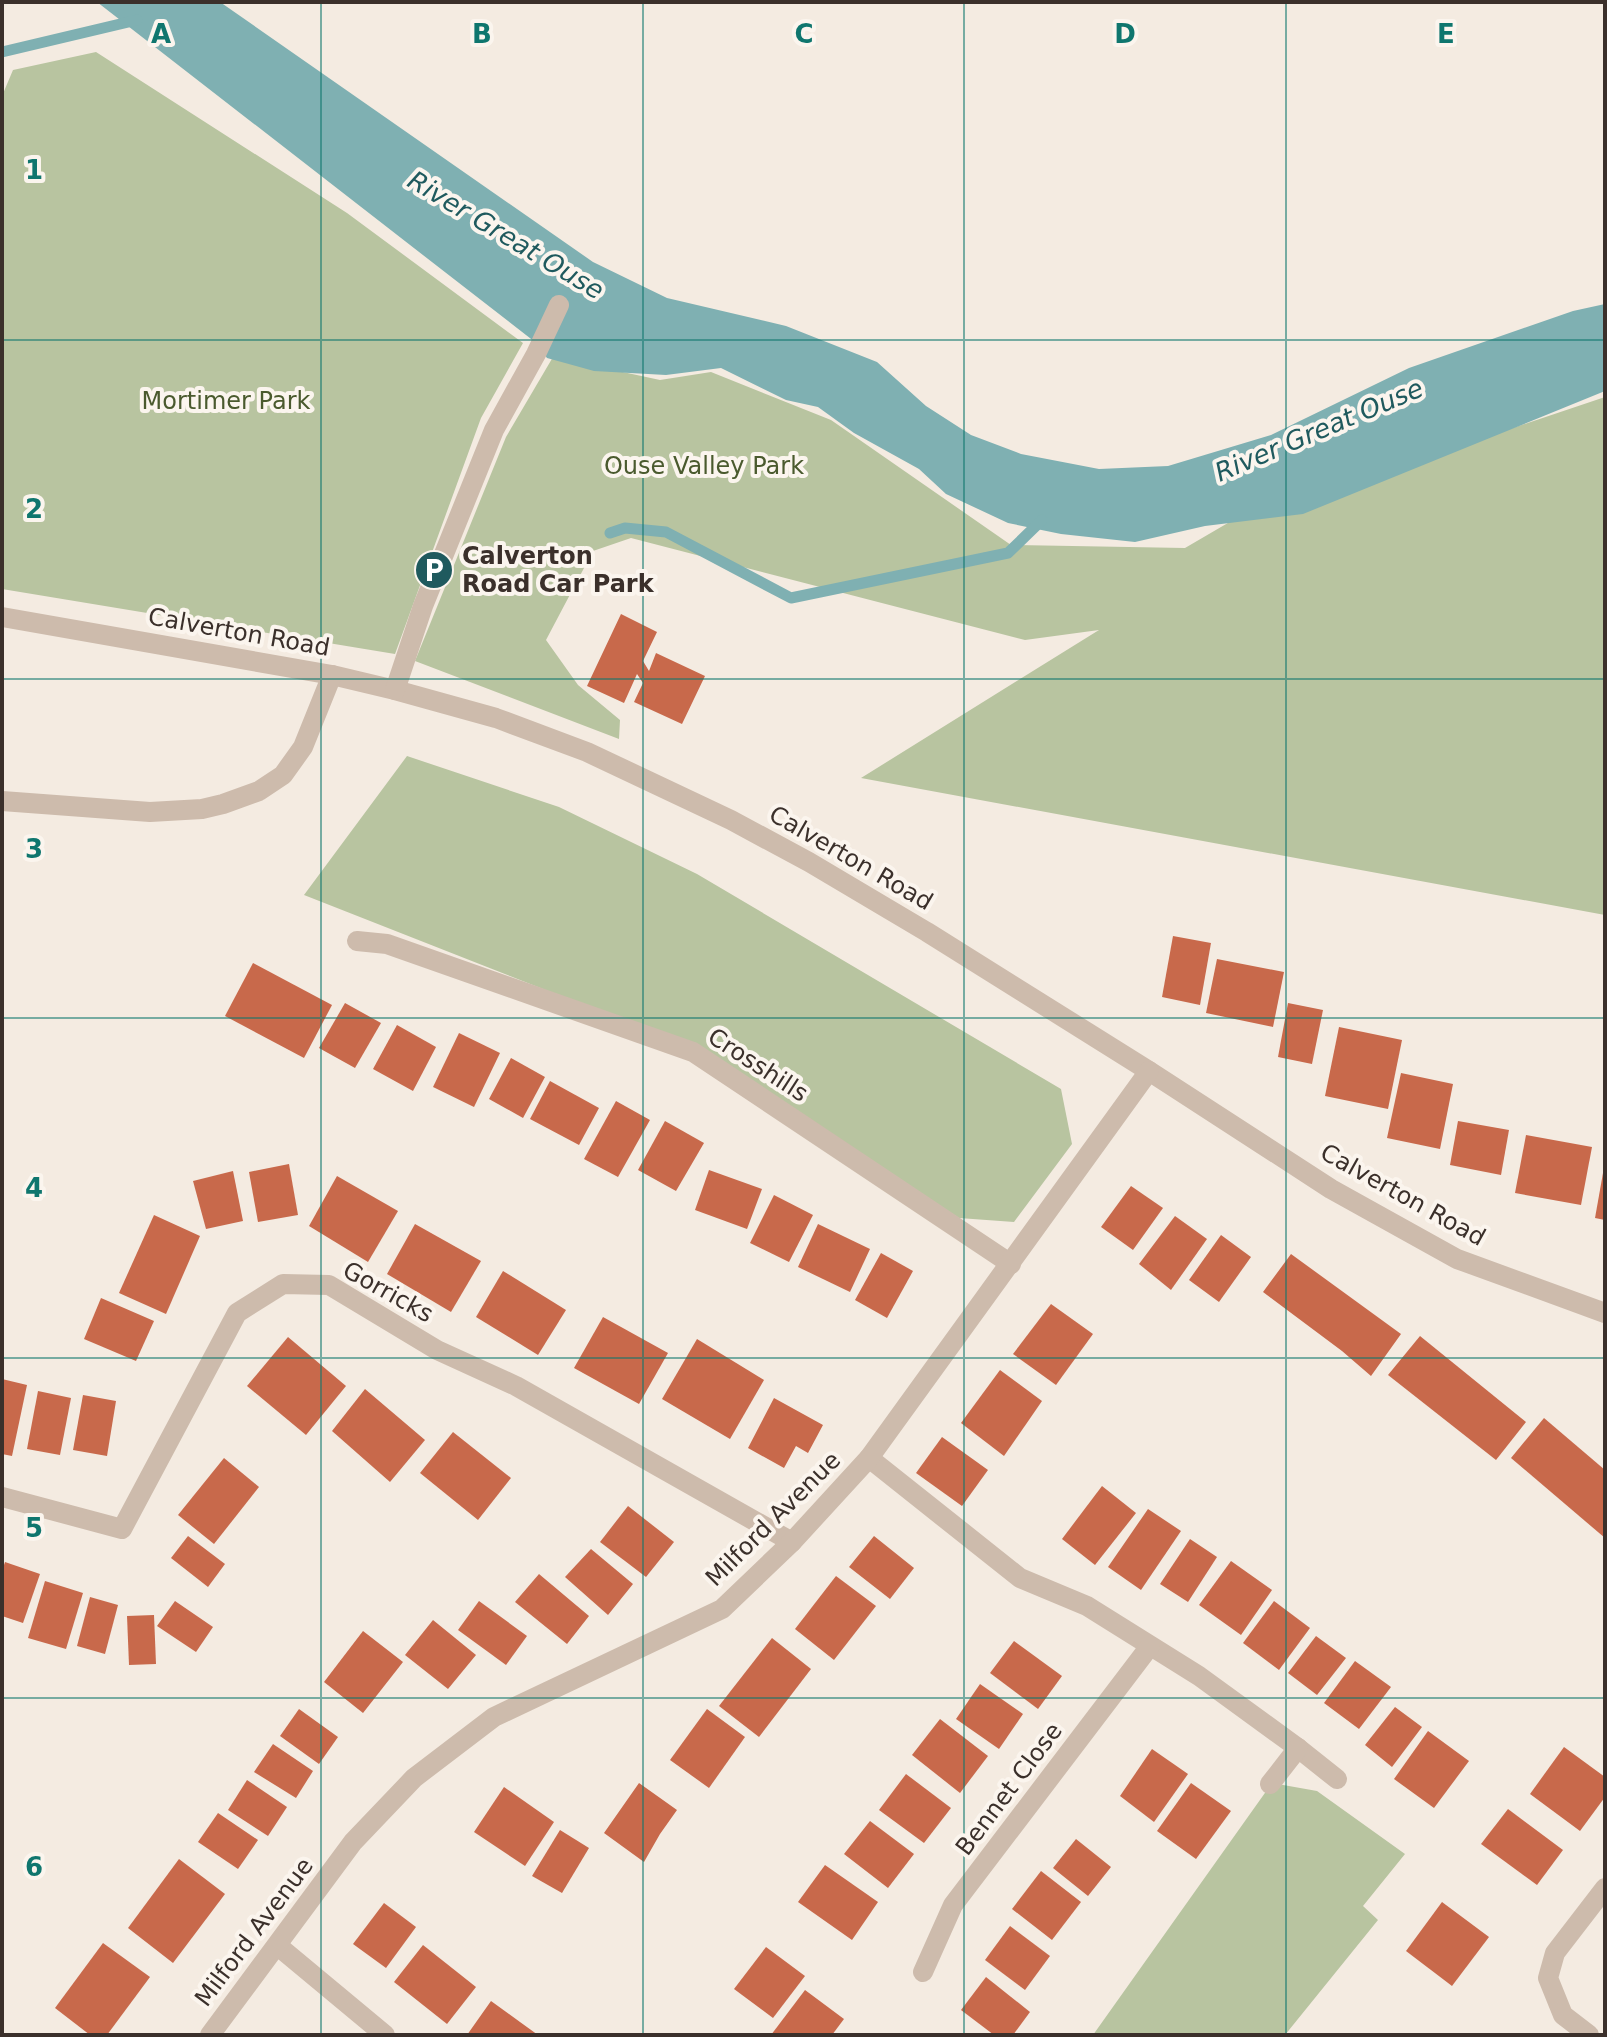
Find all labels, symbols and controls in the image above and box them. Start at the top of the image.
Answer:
text: A [151,19,171,49]
text: B [472,19,492,49]
text: C [794,19,814,49]
text: D [1114,19,1136,49]
text: E [1437,19,1455,49]
text: 1 [25,155,43,185]
water label: River Great Ouse [403,165,609,305]
water label: River Great Ouse [1210,373,1428,487]
park label: Mortimer Park [142,387,311,415]
park label: Ouse Valley Park [604,452,804,480]
text: 2 [25,494,43,524]
place label: Calverton Road Car Park [462,542,655,598]
parking icon: Calverton Road Car Park [413,549,455,591]
street label: Calverton Road [146,602,332,662]
street label: Calverton Road [764,800,938,916]
text: 3 [25,834,43,864]
street label: Crosshills [703,1022,813,1108]
street label: Calverton Road [1316,1138,1490,1252]
text: 4 [25,1173,43,1203]
street label: Gorricks [338,1256,438,1328]
street label: Milford Avenue [700,1446,846,1592]
text: 5 [25,1513,43,1543]
street label: Bennet Close [950,1717,1068,1861]
text: 6 [25,1852,43,1882]
street label: Milford Avenue [189,1852,319,2012]

